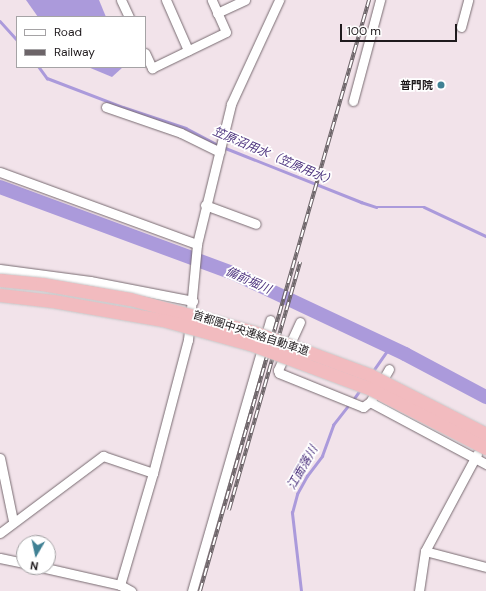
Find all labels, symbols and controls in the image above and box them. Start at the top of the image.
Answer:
legend [16,16,146,68]
scale bar [342,16,459,42]
text: 100 m [347,23,381,39]
text: Road [54,24,82,40]
text: Railway [54,44,95,60]
place label: 普門院 [400,78,433,92]
marker: 普門院 [436,80,446,90]
water label: 笠原沼用水（笠原用水） [210,125,338,189]
water label: 備前堀川 [223,265,273,297]
street label: 首都圏中央連絡自動車道 [191,308,311,358]
water label: 江面落川 [285,444,321,492]
north arrow [16,535,56,575]
text: N [29,558,39,573]

